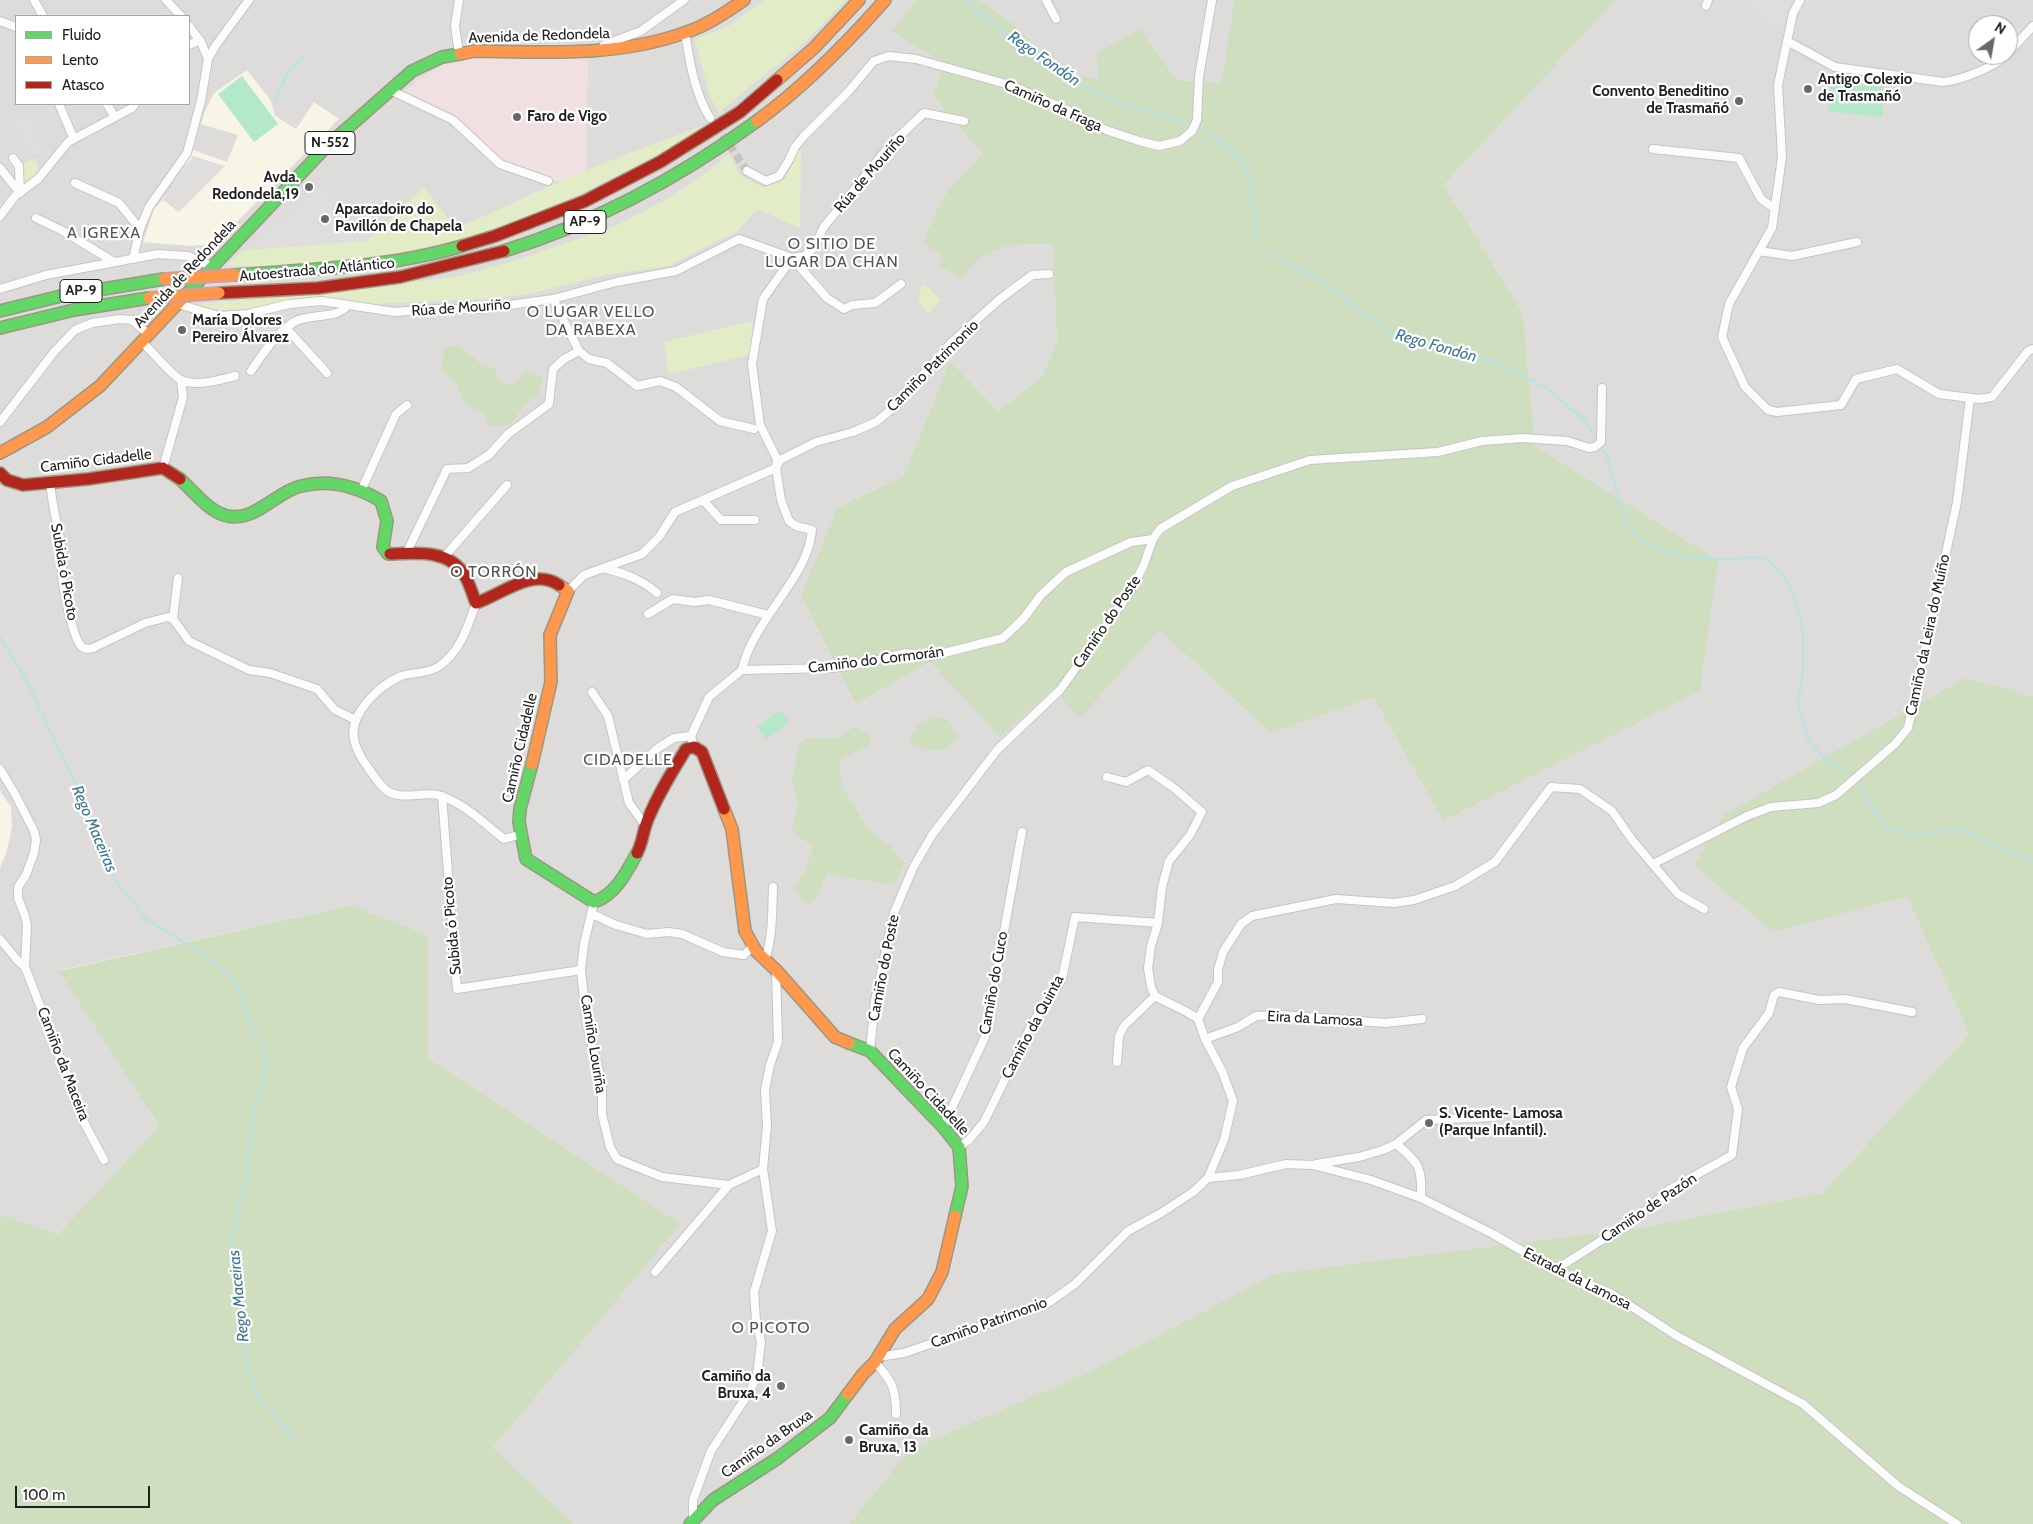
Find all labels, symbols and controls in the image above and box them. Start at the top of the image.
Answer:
legend [15,15,190,105]
north arrow [1968,15,2018,65]
text: N [1991,18,2009,38]
street label: Avenida de Redondela [468,25,610,47]
text: Fluido [62,26,101,44]
water label: Rego Fondón [1004,27,1084,91]
text: Lento [62,51,99,69]
place label: Antigo Colexio de Trasmañó [1818,71,1912,106]
text: Atasco [62,76,104,94]
street label: Camiño da Fraga [1001,76,1105,136]
place label: Convento Beneditino de Trasmañó [1592,83,1729,118]
marker: Antigo Colexio de Trasmañó [1802,83,1814,95]
marker: Convento Beneditino de Trasmañó [1733,95,1745,107]
place label: Faro de Vigo [527,108,607,126]
marker: Faro de Vigo [511,111,523,123]
street label: Rúa de Mouriño [831,130,909,216]
road number: N-552 [305,132,355,154]
place label: Avda. Redondela,19 [212,169,299,204]
marker: Avda. Redondela,19 [303,181,315,193]
place label: Aparcadoiro do Pavillón de Chapela [335,201,462,236]
road number: AP-9 [564,210,606,233]
marker: Aparcadoiro do Pavillón de Chapela [319,213,331,225]
street label: Avenida de Redondela [130,216,240,332]
district label: A IGREXA [66,223,142,243]
district label: O SITIO DE LUGAR DA CHAN [764,234,900,272]
street label: Autoestrada do Atlántico [239,254,395,286]
road number: AP-9 [60,280,102,302]
street label: Rúa de Mouriño [411,296,511,320]
district label: O LUGAR VELLO DA RABEXA [525,302,657,340]
place label: María Dolores Pereiro Álvarez [192,312,289,347]
street label: Camiño Patrimonio [883,316,983,416]
marker: María Dolores Pereiro Álvarez [176,324,188,336]
water label: Rego Fondón [1393,325,1479,367]
street label: Camiño Cidadelle [39,445,153,477]
street label: Subida ó Picoto [47,522,81,622]
street label: Camiño da Leira do Muíño [1902,553,1954,717]
district label: O TORRÓN [449,562,539,582]
street label: Camiño do Poste [1069,572,1145,672]
street label: Camiño do Cormorán [807,643,945,677]
street label: Camiño Cidadelle [499,691,541,805]
district label: CIDADELLE [582,750,674,770]
water label: Rego Maceiras [67,783,121,875]
street label: Subida ó Picoto [439,876,465,976]
street label: Camiño do Poste [865,913,903,1023]
street label: Camiño do Cuco [976,930,1012,1036]
street label: Camiño da Quinta [998,972,1068,1082]
street label: Camiño Louriña [576,993,610,1095]
street label: Camiño da Maceira [33,1005,93,1123]
street label: Eira da Lamosa [1267,1008,1363,1030]
street label: Camiño Cidadelle [883,1045,973,1139]
place label: S. Vicente- Lamosa (Parque Infantil). [1439,1105,1563,1140]
marker: S. Vicente- Lamosa (Parque Infantil). [1423,1117,1435,1129]
street label: Camiño de Pazón [1598,1169,1700,1247]
street label: Estrada da Lamosa [1520,1244,1634,1314]
water label: Rego Maceiras [225,1249,253,1343]
street label: Camiño Patrimonio [928,1294,1050,1352]
district label: O PICOTO [730,1318,812,1338]
place label: Camiño da Bruxa, 4 [702,1368,771,1403]
marker: Camiño da Bruxa, 4 [775,1380,787,1392]
street label: Camiño da Bruxa [718,1406,816,1482]
place label: Camiño da Bruxa, 13 [859,1422,928,1457]
marker: Camiño da Bruxa, 13 [843,1434,855,1446]
scale bar [18,1476,152,1508]
text: 100 m [23,1486,65,1504]

